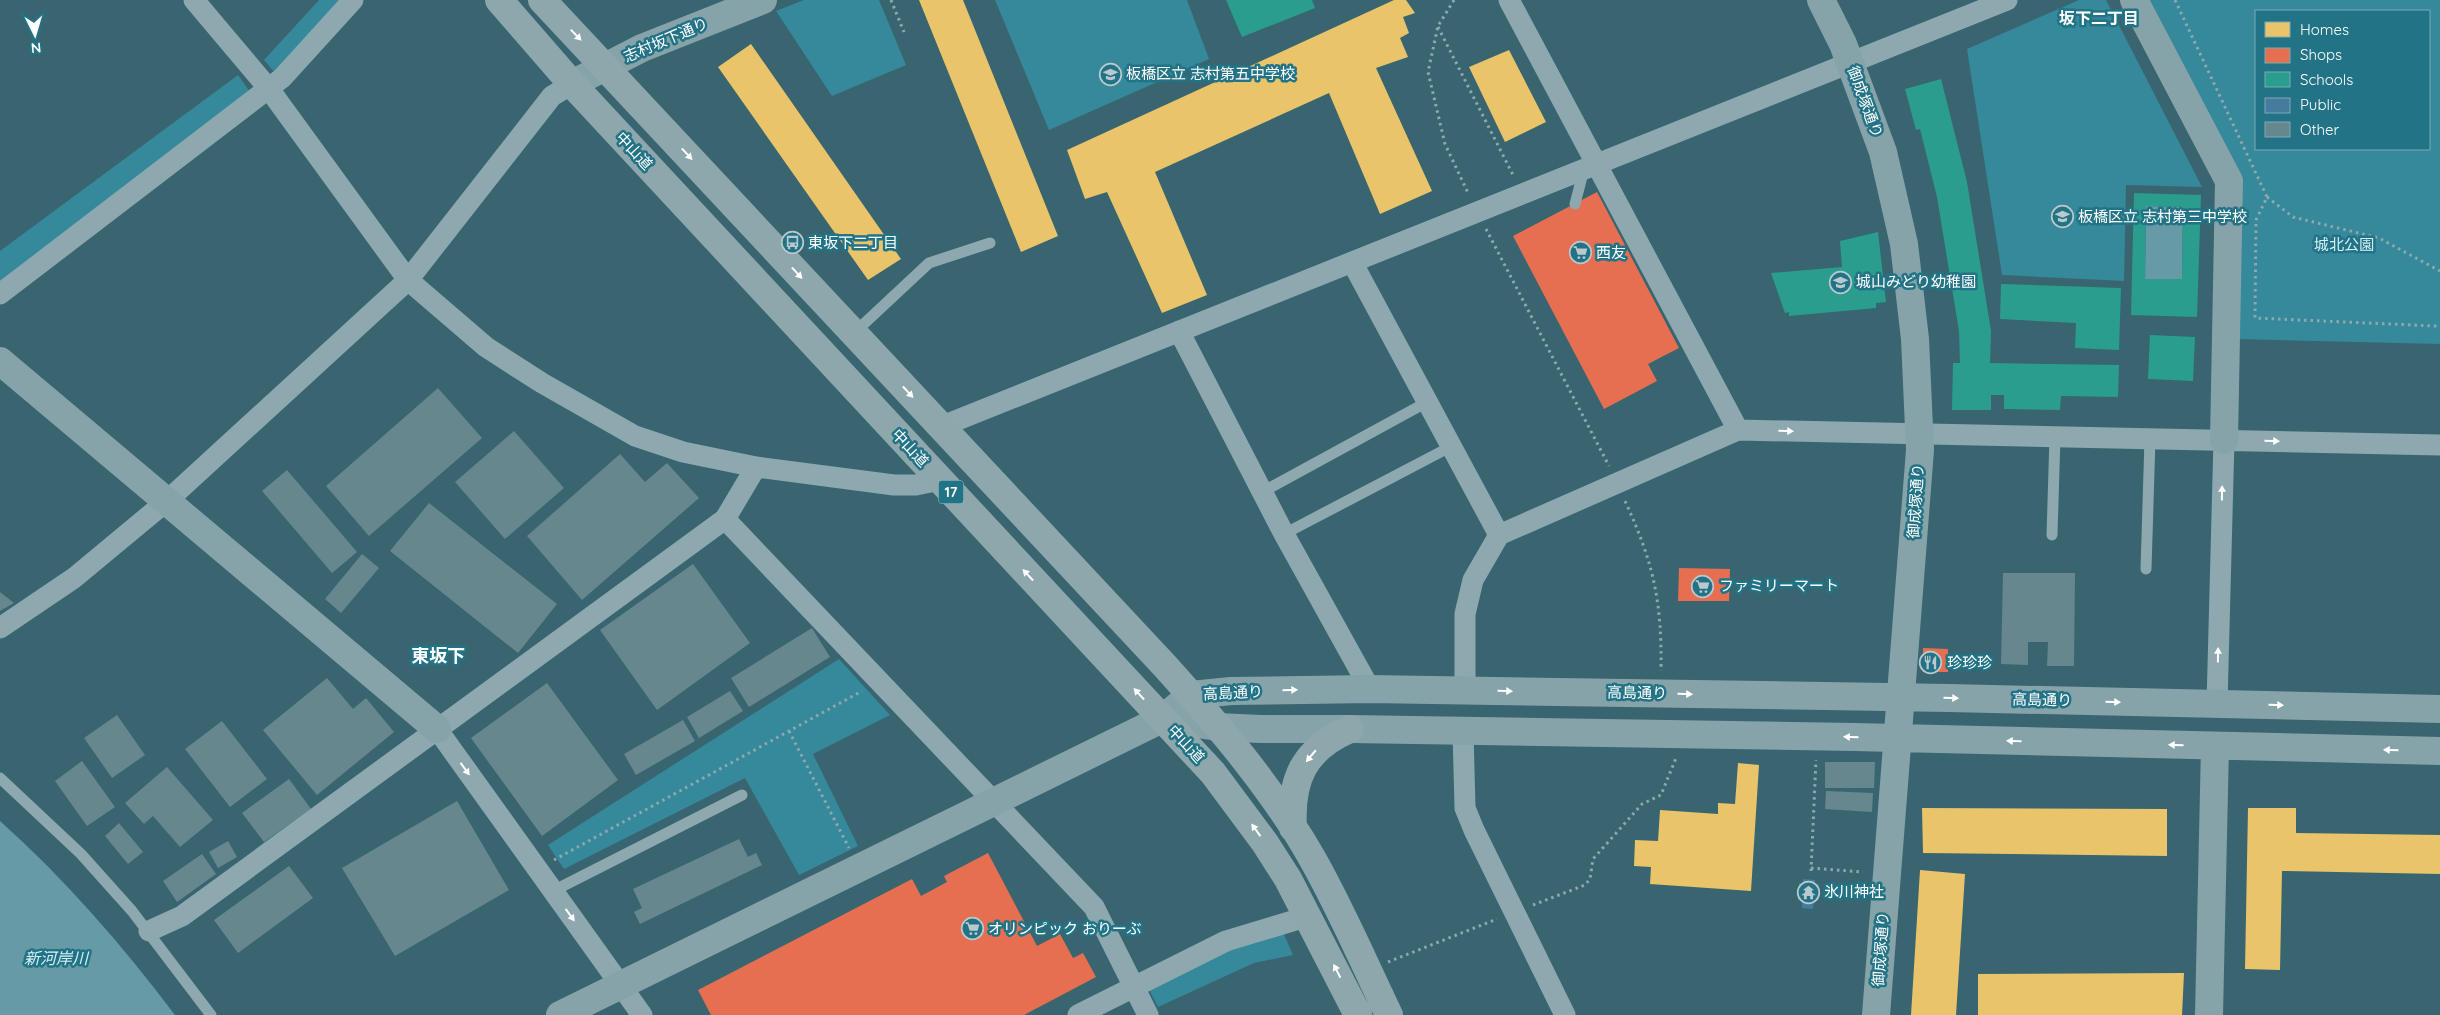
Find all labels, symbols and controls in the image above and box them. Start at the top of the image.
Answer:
district label: 坂下二丁目 [2059,8,2139,28]
north arrow [10,10,60,60]
legend [2255,10,2430,150]
street label: 志村坂下通り [621,13,711,66]
text: Homes [2300,20,2349,39]
one-way arrow [570,29,582,41]
text: N [30,39,42,57]
text: Shops [2300,45,2342,64]
school or university icon: 板橋区立 志村第五中学校 [1098,62,1122,86]
street label: 御成塚通り [1844,63,1887,140]
place label: 板橋区立 志村第五中学校 [1126,64,1295,83]
text: Schools [2300,70,2353,89]
text: Public [2300,95,2341,114]
text: Other [2300,120,2340,139]
street label: 中山道 [612,128,657,174]
one-way arrow [681,148,693,160]
school or university icon: 板橋区立 志村第三中学校 [2050,205,2074,229]
place label: 板橋区立 志村第三中学校 [2078,207,2247,226]
bus stop icon: 東坂下二丁目 [780,231,804,255]
place label: 東坂下二丁目 [808,233,898,252]
park label: 城北公園 [2314,235,2374,254]
supermarket icon: 西友 [1568,241,1592,265]
place label: 西友 [1596,243,1626,262]
one-way arrow [791,267,803,279]
school or university icon: 城山みどり幼稚園 [1828,270,1852,294]
place label: 城山みどり幼稚園 [1856,272,1976,291]
one-way arrow [902,386,914,398]
street label: 中山道 [888,425,933,471]
one-way arrow [1778,428,1794,436]
one-way arrow [2265,437,2281,445]
street label: 御成塚通り [1903,463,1928,539]
road number: 17 [938,481,964,504]
one-way arrow [2219,484,2227,500]
one-way arrow [1022,569,1034,581]
supermarket icon: ファミリーマート [1691,574,1715,598]
place label: ファミリーマート [1719,576,1839,595]
district label: 東坂下 [411,644,465,667]
one-way arrow [2215,647,2223,663]
restaurant icon: 珍珍珍 [1919,651,1943,675]
place label: 珍珍珍 [1947,653,1992,672]
street label: 高島通り [1203,681,1263,704]
street label: 高島通り [1607,682,1667,703]
one-way arrow [1282,686,1298,694]
one-way arrow [1497,687,1513,695]
one-way arrow [1133,688,1145,700]
street label: 高島通り [2012,689,2072,710]
one-way arrow [1677,690,1693,698]
one-way arrow [1943,694,1959,702]
one-way arrow [2105,698,2121,706]
one-way arrow [2268,701,2284,709]
street label: 中山道 [1164,721,1209,767]
one-way arrow [1843,733,1859,741]
one-way arrow [2006,737,2022,745]
one-way arrow [2168,741,2184,749]
one-way arrow [2383,746,2399,754]
one-way arrow [1305,750,1316,763]
one-way arrow [460,762,470,775]
one-way arrow [1251,823,1261,837]
temple icon: 氷川神社 [1796,880,1820,904]
place label: 氷川神社 [1824,882,1884,901]
one-way arrow [565,908,575,922]
street label: 御成塚通り [1868,911,1893,987]
supermarket icon: オリンピック おりーぶ [960,917,984,941]
place label: オリンピック おりーぶ [988,919,1142,938]
water label: 新河岸川 [24,948,90,968]
one-way arrow [1332,964,1341,979]

